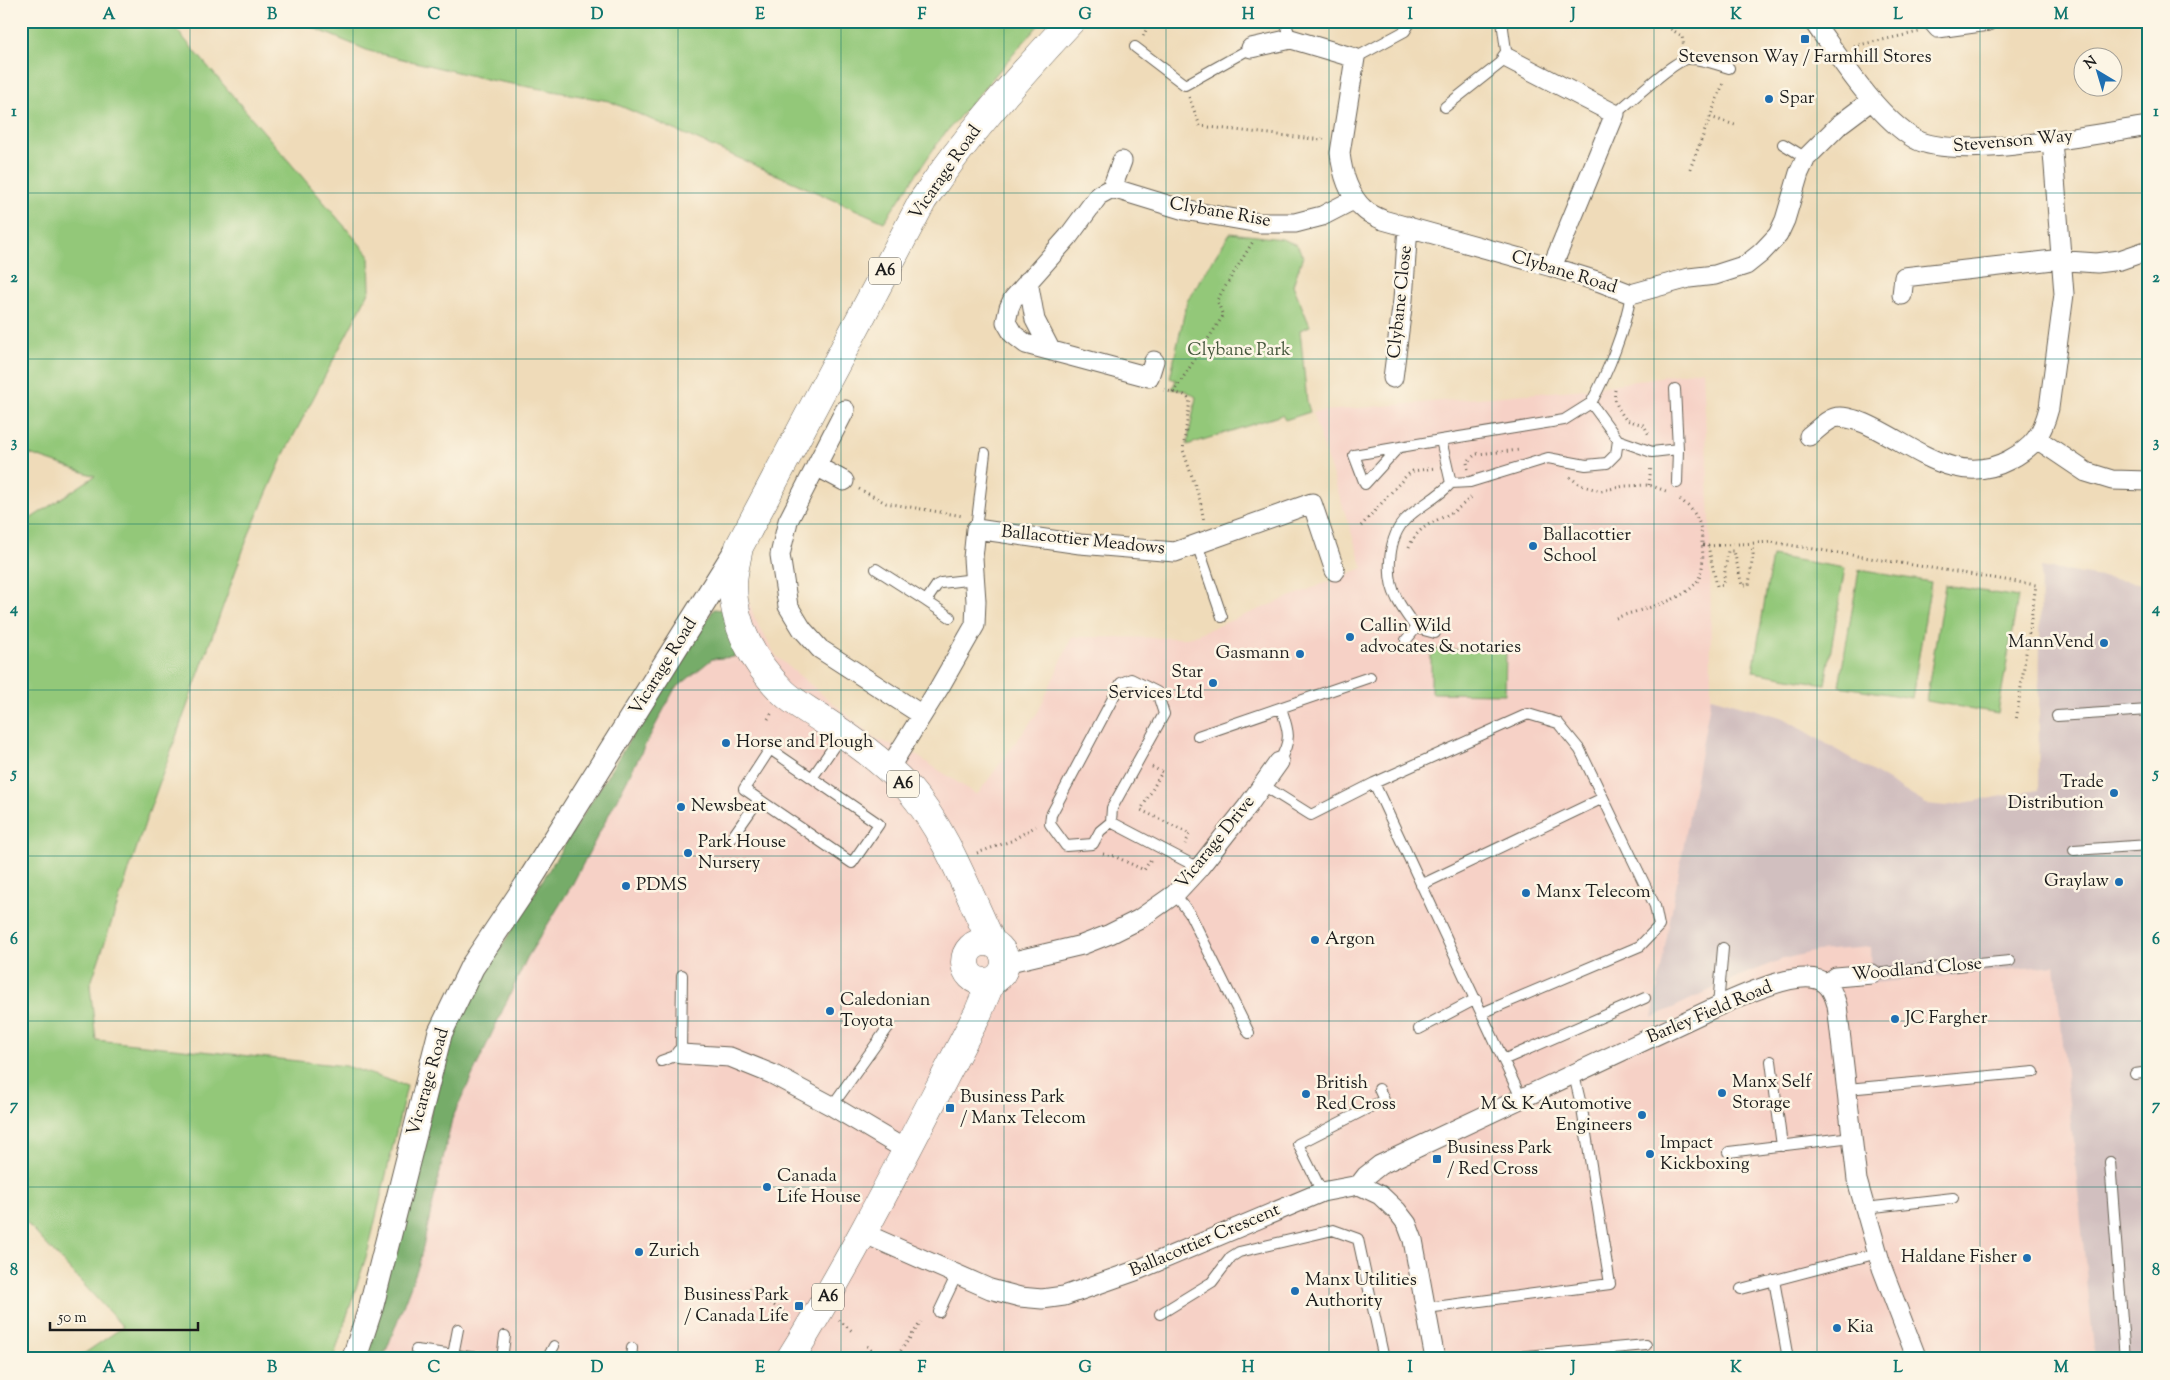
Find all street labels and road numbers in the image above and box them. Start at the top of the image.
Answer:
street label: Vicarage Road [904,120,988,226]
street label: Stevenson Way [1952,124,2074,160]
street label: Clybane Rise [1167,191,1273,235]
street label: Clybane Close [1382,244,1420,360]
street label: Clybane Road [1508,245,1620,301]
road number: A6 [869,258,901,284]
street label: Ballacottier Meadows [1000,519,1166,563]
street label: Vicarage Road [624,613,704,721]
road number: A6 [887,771,919,798]
street label: Vicarage Drive [1170,791,1262,895]
street label: Woodland Close [1851,951,1983,989]
street label: Barley Field Road [1643,975,1777,1051]
street label: Vicarage Road [401,1025,457,1139]
street label: Ballacottier Crescent [1126,1197,1284,1285]
road number: A6 [812,1284,844,1310]

